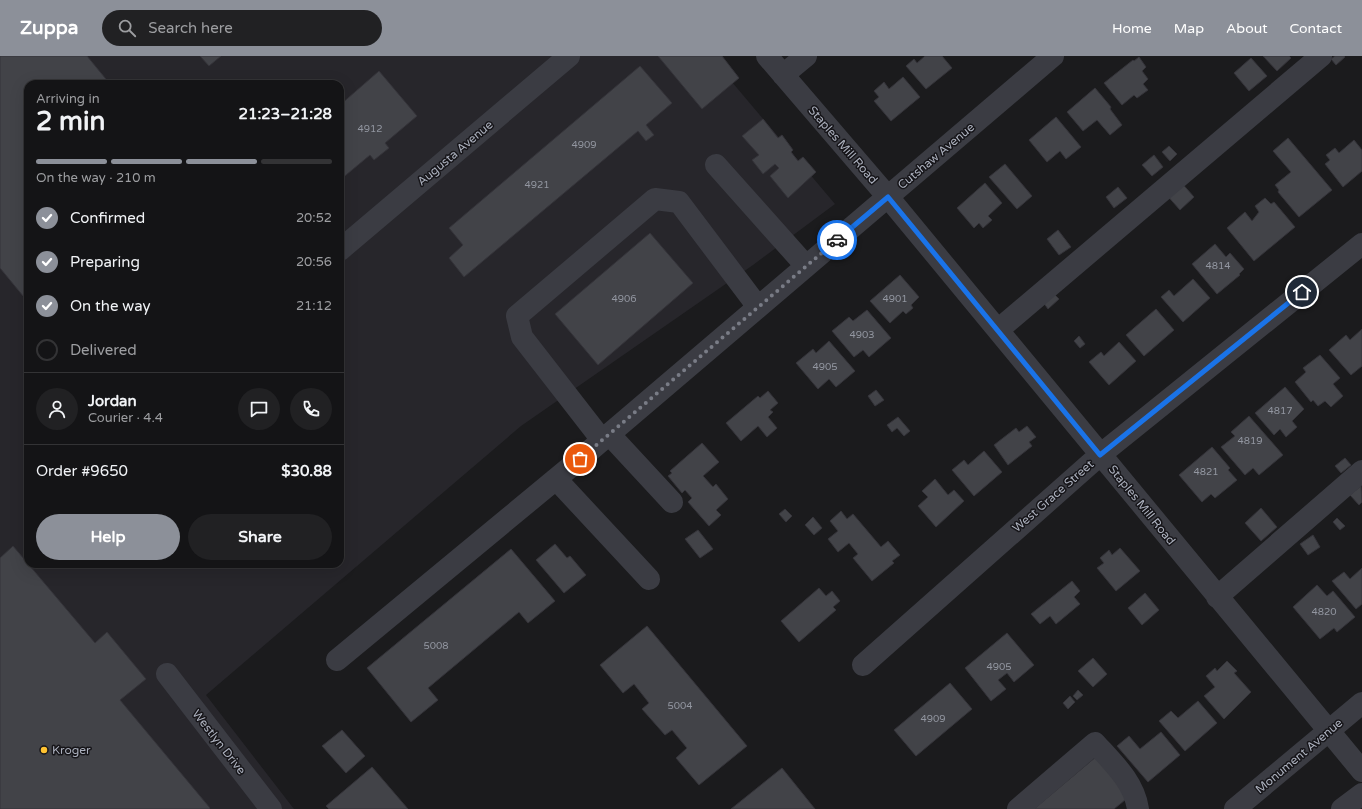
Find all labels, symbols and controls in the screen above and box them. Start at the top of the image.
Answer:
search box [102,10,382,46]
text: Zuppa [20,17,78,39]
icon: search [116,17,138,39]
text: Search here [148,19,233,37]
text: Home [1112,20,1152,37]
text: Map [1174,20,1204,37]
text: About [1226,20,1268,37]
text: Contact [1290,20,1342,37]
text: Arriving in [36,91,100,107]
street label: Staples Mill Road [805,103,881,187]
text: 21:23–21:28 [239,105,332,123]
text: 2 min [36,106,105,137]
street label: Augusta Avenue [414,117,496,189]
street label: Cutshaw Avenue [895,120,977,192]
house number: 4912 [357,123,383,135]
house number: 4909 [571,139,597,151]
text: On the way · 210 m [36,170,156,186]
house number: 4921 [524,179,550,191]
icon: check [36,207,58,229]
text: Confirmed [70,209,145,227]
text: 20:52 [296,210,332,226]
courier [817,220,857,260]
icon: car [826,229,848,251]
icon: check [36,251,58,273]
text: Preparing [70,253,140,271]
text: 20:56 [296,254,332,270]
house number: 4814 [1205,260,1231,272]
pin [1285,275,1319,309]
icon: home [1291,281,1313,303]
house number: 4906 [611,293,637,305]
house number: 4901 [882,293,908,305]
icon: check [36,295,58,317]
text: On the way [70,297,150,315]
text: 21:12 [296,298,332,314]
house number: 4903 [849,329,875,341]
text: Delivered [70,341,137,359]
house number: 4905 [812,361,838,373]
button: person [36,388,78,430]
button: chat [238,388,280,430]
button: phone [290,388,332,430]
text: Jordan [88,392,137,410]
house number: 4817 [1267,405,1293,417]
text: Courier · 4.4 [88,410,163,426]
house number: 4819 [1237,435,1263,447]
pin [563,442,597,476]
icon: bag [569,448,591,470]
street label: West Grace Street [1010,457,1097,535]
text: Order #9650 [36,462,128,480]
text: $30.88 [281,462,332,480]
street label: Staples Mill Road [1106,462,1178,548]
house number: 4821 [1193,466,1219,478]
button: Help [36,514,180,560]
button: Share [188,514,332,560]
house number: 4820 [1311,606,1337,618]
house number: 5008 [423,640,449,652]
house number: 4905 [986,661,1012,673]
house number: 5004 [667,700,693,712]
street label: Westlyn Drive [189,707,249,777]
house number: 4909 [920,713,946,725]
street label: Monument Avenue [1253,716,1345,796]
place label: Kroger [52,743,91,757]
marker: Kroger [39,745,49,755]

